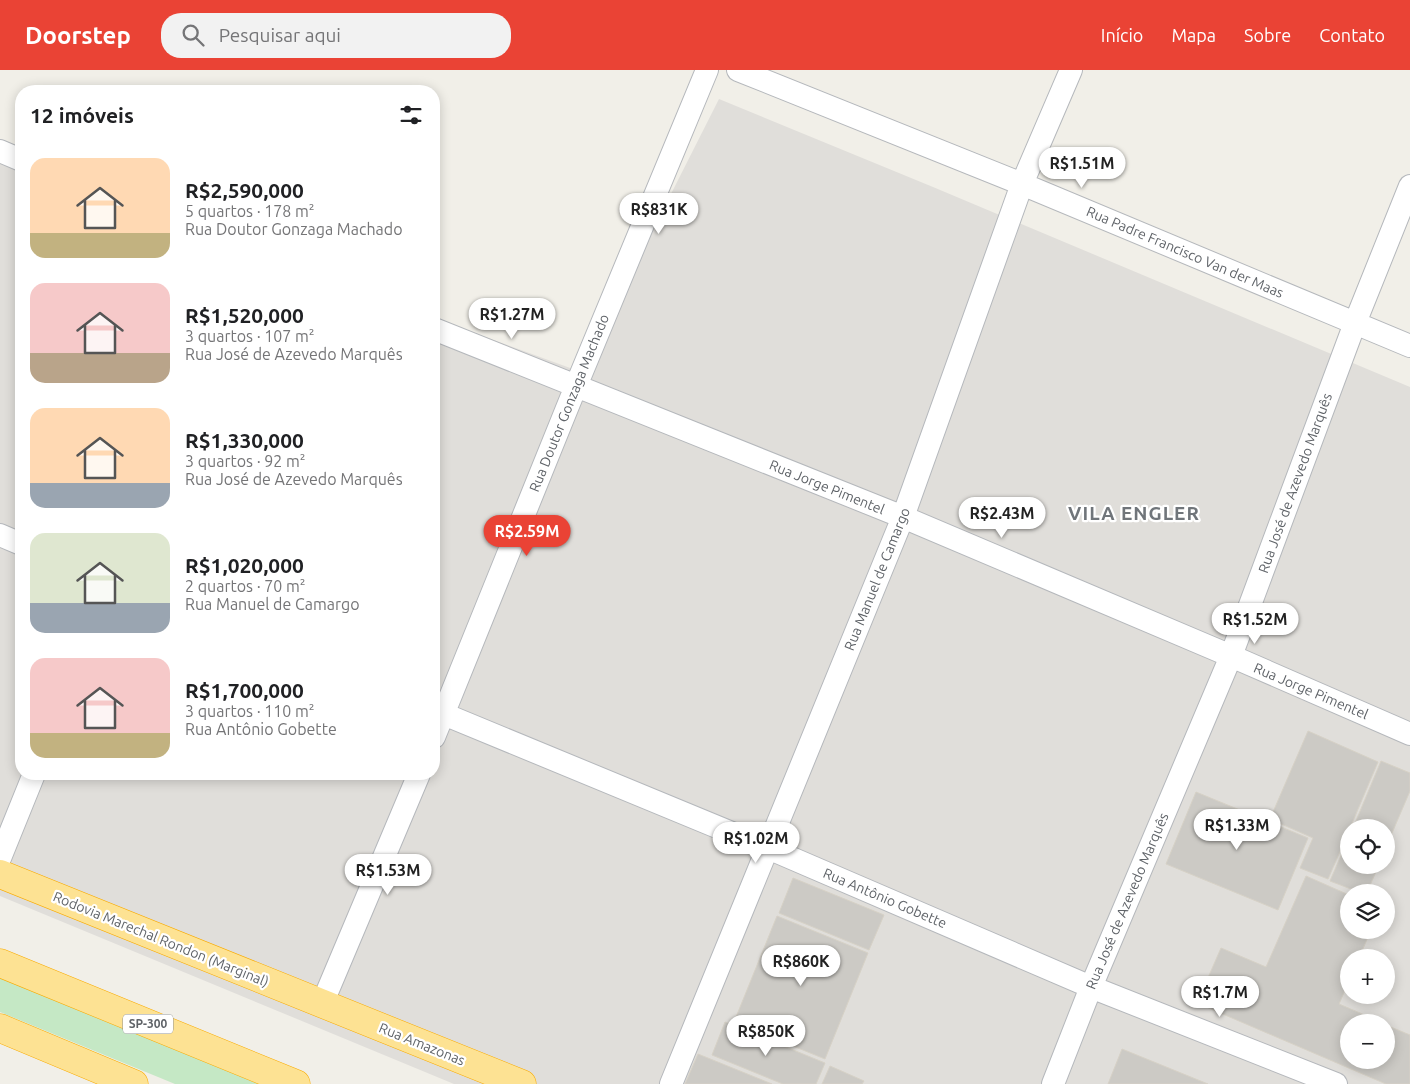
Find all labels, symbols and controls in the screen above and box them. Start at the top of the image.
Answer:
search box [161,13,511,58]
icon: search [179,21,207,49]
text: Doorstep [25,22,131,49]
text: Pesquisar aqui [219,24,341,46]
text: Início [1101,25,1143,45]
text: Mapa [1171,25,1216,45]
text: Sobre [1244,25,1291,45]
text: Contato [1319,25,1385,45]
icon: filters [397,101,425,129]
text: 12 imóveis [30,103,134,127]
pin: R$1.51M [1036,146,1128,189]
text: R$1.51M [1050,154,1114,172]
icon: home [70,178,130,238]
text: R$2,590,000 [185,178,304,202]
pin: R$831K [618,192,700,235]
text: R$831K [630,200,688,218]
text: 5 quartos · 178 m² [185,202,315,220]
street label: Rua Padre Francisco Van der Maas [1084,203,1286,301]
text: Rua Doutor Gonzaga Machado [185,220,403,238]
pin: R$1.27M [466,298,558,340]
icon: home [70,303,130,363]
text: R$1,520,000 [185,303,304,327]
text: R$1.27M [480,305,544,323]
street label: Rua Doutor Gonzaga Machado [526,312,612,494]
text: 3 quartos · 107 m² [185,327,315,345]
text: Rua José de Azevedo Marquês [185,345,403,363]
street label: Rua José de Azevedo Marquês [1255,391,1335,575]
icon: home [70,428,130,488]
text: R$1,330,000 [185,428,304,452]
text: 3 quartos · 92 m² [185,452,306,470]
street label: Rua Jorge Pimentel [767,457,887,518]
text: Rua José de Azevedo Marquês [185,470,403,488]
pin: R$2.43M [956,496,1048,539]
district label: VILA ENGLER [1068,502,1200,524]
text: R$2.43M [970,504,1034,522]
street label: Rua Manuel de Camargo [841,505,913,653]
pin: R$2.59M [481,514,573,557]
text: R$2.59M [495,522,559,540]
icon: home [70,553,130,613]
text: R$1,020,000 [185,553,304,577]
text: 2 quartos · 70 m² [185,577,306,595]
text: Rua Manuel de Camargo [185,595,360,613]
pin: R$1.52M [1209,602,1301,645]
text: R$1.52M [1223,610,1287,628]
street label: Rua Jorge Pimentel [1251,660,1371,723]
icon: home [70,678,130,738]
text: R$1,700,000 [185,678,304,702]
text: 3 quartos · 110 m² [185,702,315,720]
text: Rua Antônio Gobette [185,720,337,738]
pin: R$1.33M [1191,808,1283,851]
street label: Rua José de Azevedo Marquês [1082,810,1172,992]
text: R$1.33M [1205,816,1269,834]
map controls [1340,819,1395,1069]
button: locate [1340,819,1395,874]
pin: R$1.02M [710,822,802,864]
text: R$1.02M [724,829,788,847]
pin: R$1.53M [342,854,434,896]
text: R$1.53M [356,861,420,879]
street label: Rua Antônio Gobette [821,865,949,931]
button: layers [1340,884,1395,939]
street label: Rodovia Marechal Rondon (Marginal) [51,888,271,990]
pin: R$860K [760,944,842,987]
button: + [1340,949,1395,1004]
text: R$860K [772,952,830,970]
pin: R$1.7M [1179,976,1261,1018]
text: R$1.7M [1192,983,1248,1001]
road number: SP-300 [123,1014,173,1034]
pin: R$850K [725,1014,807,1057]
button: − [1340,1014,1395,1069]
street label: Rua Amazonas [377,1019,467,1069]
text: R$850K [737,1022,795,1040]

